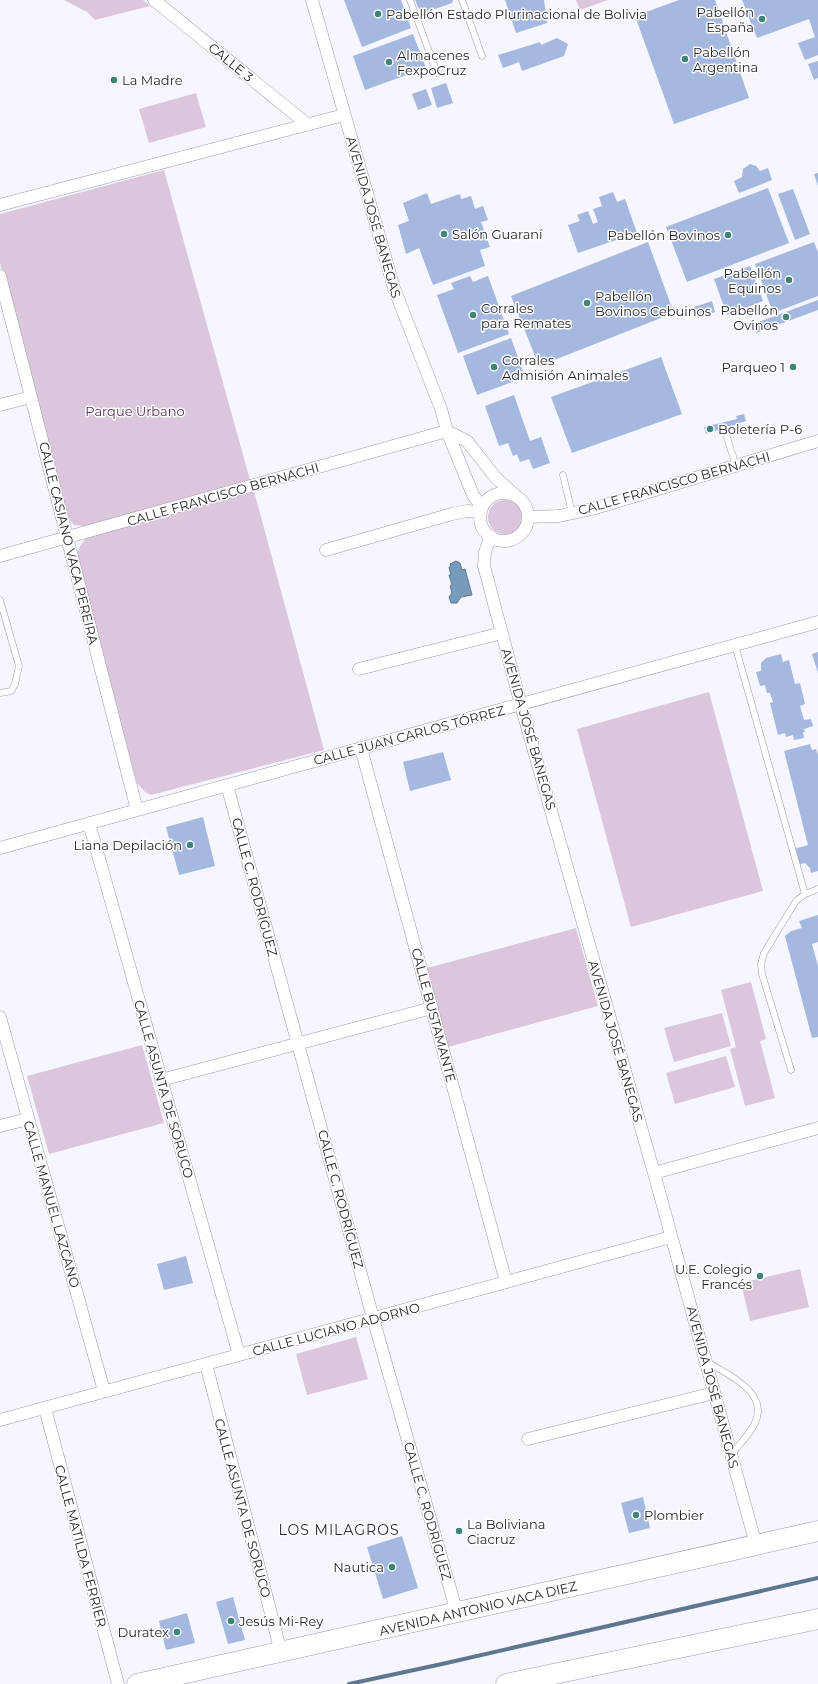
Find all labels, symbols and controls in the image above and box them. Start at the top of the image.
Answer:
place label: Pabellón España [697,4,754,35]
place label: Pabellón Estado Plurinacional de Bolivia [386,6,647,22]
marker: Pabellón Estado Plurinacional de Bolivia [373,9,383,19]
marker: Pabellón España [757,14,767,24]
street label: CALLE 3 [205,39,257,85]
place label: Pabellón Argentina [693,44,758,75]
place label: Almacenes FexpoCruz [397,47,469,78]
marker: Pabellón Argentina [680,54,690,64]
marker: Almacenes FexpoCruz [384,57,394,67]
place label: La Madre [122,72,183,88]
marker: La Madre [109,75,119,85]
street label: AVENIDA JOSÉ BANEGAS [343,134,405,300]
place label: Salón Guaraní [452,226,543,242]
place label: Pabellón Bovinos [608,227,720,243]
marker: Salón Guaraní [439,229,449,239]
marker: Pabellón Bovinos [723,230,733,240]
place label: Pabellón Equinos [724,265,781,296]
marker: Pabellón Equinos [784,275,794,285]
place label: Pabellón Bovinos Cebuinos [595,288,711,319]
marker: Pabellón Bovinos Cebuinos [582,298,592,308]
place label: Corrales para Remates [481,300,571,331]
place label: Pabellón Ovinos [721,302,778,333]
marker: Corrales para Remates [468,310,478,320]
marker: Pabellón Ovinos [781,312,791,322]
place label: Corrales Admisión Animales [502,352,628,383]
place label: Parqueo 1 [721,359,785,375]
marker: Corrales Admisión Animales [489,362,499,372]
marker: Parqueo 1 [788,362,798,372]
park label: Parque Urbano [85,403,185,419]
place label: Boletería P-6 [718,421,802,437]
marker: Boletería P-6 [705,424,715,434]
street label: CALLE CASIANO VACA PEREIRA [36,440,102,647]
street label: CALLE FRANCISCO BERNACHI [576,448,772,518]
street label: CALLE FRANCISCO BERNACHI [125,459,321,529]
street label: AVENIDA JOSÉ BANEGAS [498,646,560,812]
street label: CALLE JUAN CARLOS TÓRREZ [312,702,507,768]
street label: CALLE C. RODRÍGUEZ [229,816,281,959]
place label: Liana Depilación [74,837,182,853]
marker: Liana Depilación [185,840,195,850]
street label: CALLE BUSTAMANTE [408,946,460,1084]
street label: AVENIDA JOSÉ BANEGAS [585,958,647,1124]
street label: CALLE ASUNTA DE SORUCO [131,998,197,1180]
street label: CALLE MANUEL LAZCANO [20,1119,84,1290]
street label: CALLE C. RODRÍGUEZ [315,1128,367,1271]
place label: U.E. Colegio Francés [675,1261,752,1292]
marker: U.E. Colegio Francés [755,1271,765,1281]
street label: CALLE LUCIANO ADORNO [251,1299,422,1359]
street label: AVENIDA JOSÉ BANEGAS [684,1304,742,1470]
street label: CALLE ASUNTA DE SORUCO [211,1417,275,1599]
street label: CALLE C. RODRÍGUEZ [401,1440,456,1583]
street label: CALLE MATILDA FERRIER [52,1463,110,1629]
place label: Plombier [644,1507,704,1523]
marker: Plombier [631,1510,641,1520]
place label: La Boliviana Ciacruz [467,1516,545,1547]
district label: LOS MILAGROS [278,1521,400,1539]
marker: La Boliviana Ciacruz [454,1526,464,1536]
place label: Nautica [333,1559,384,1575]
marker: Nautica [387,1562,397,1572]
street label: AVENIDA ANTONIO VACA DIEZ [378,1577,579,1639]
place label: Jesús Mi-Rey [238,1613,324,1629]
marker: Jesús Mi-Rey [226,1616,236,1626]
place label: Duratex [118,1624,169,1640]
marker: Duratex [172,1627,182,1637]

